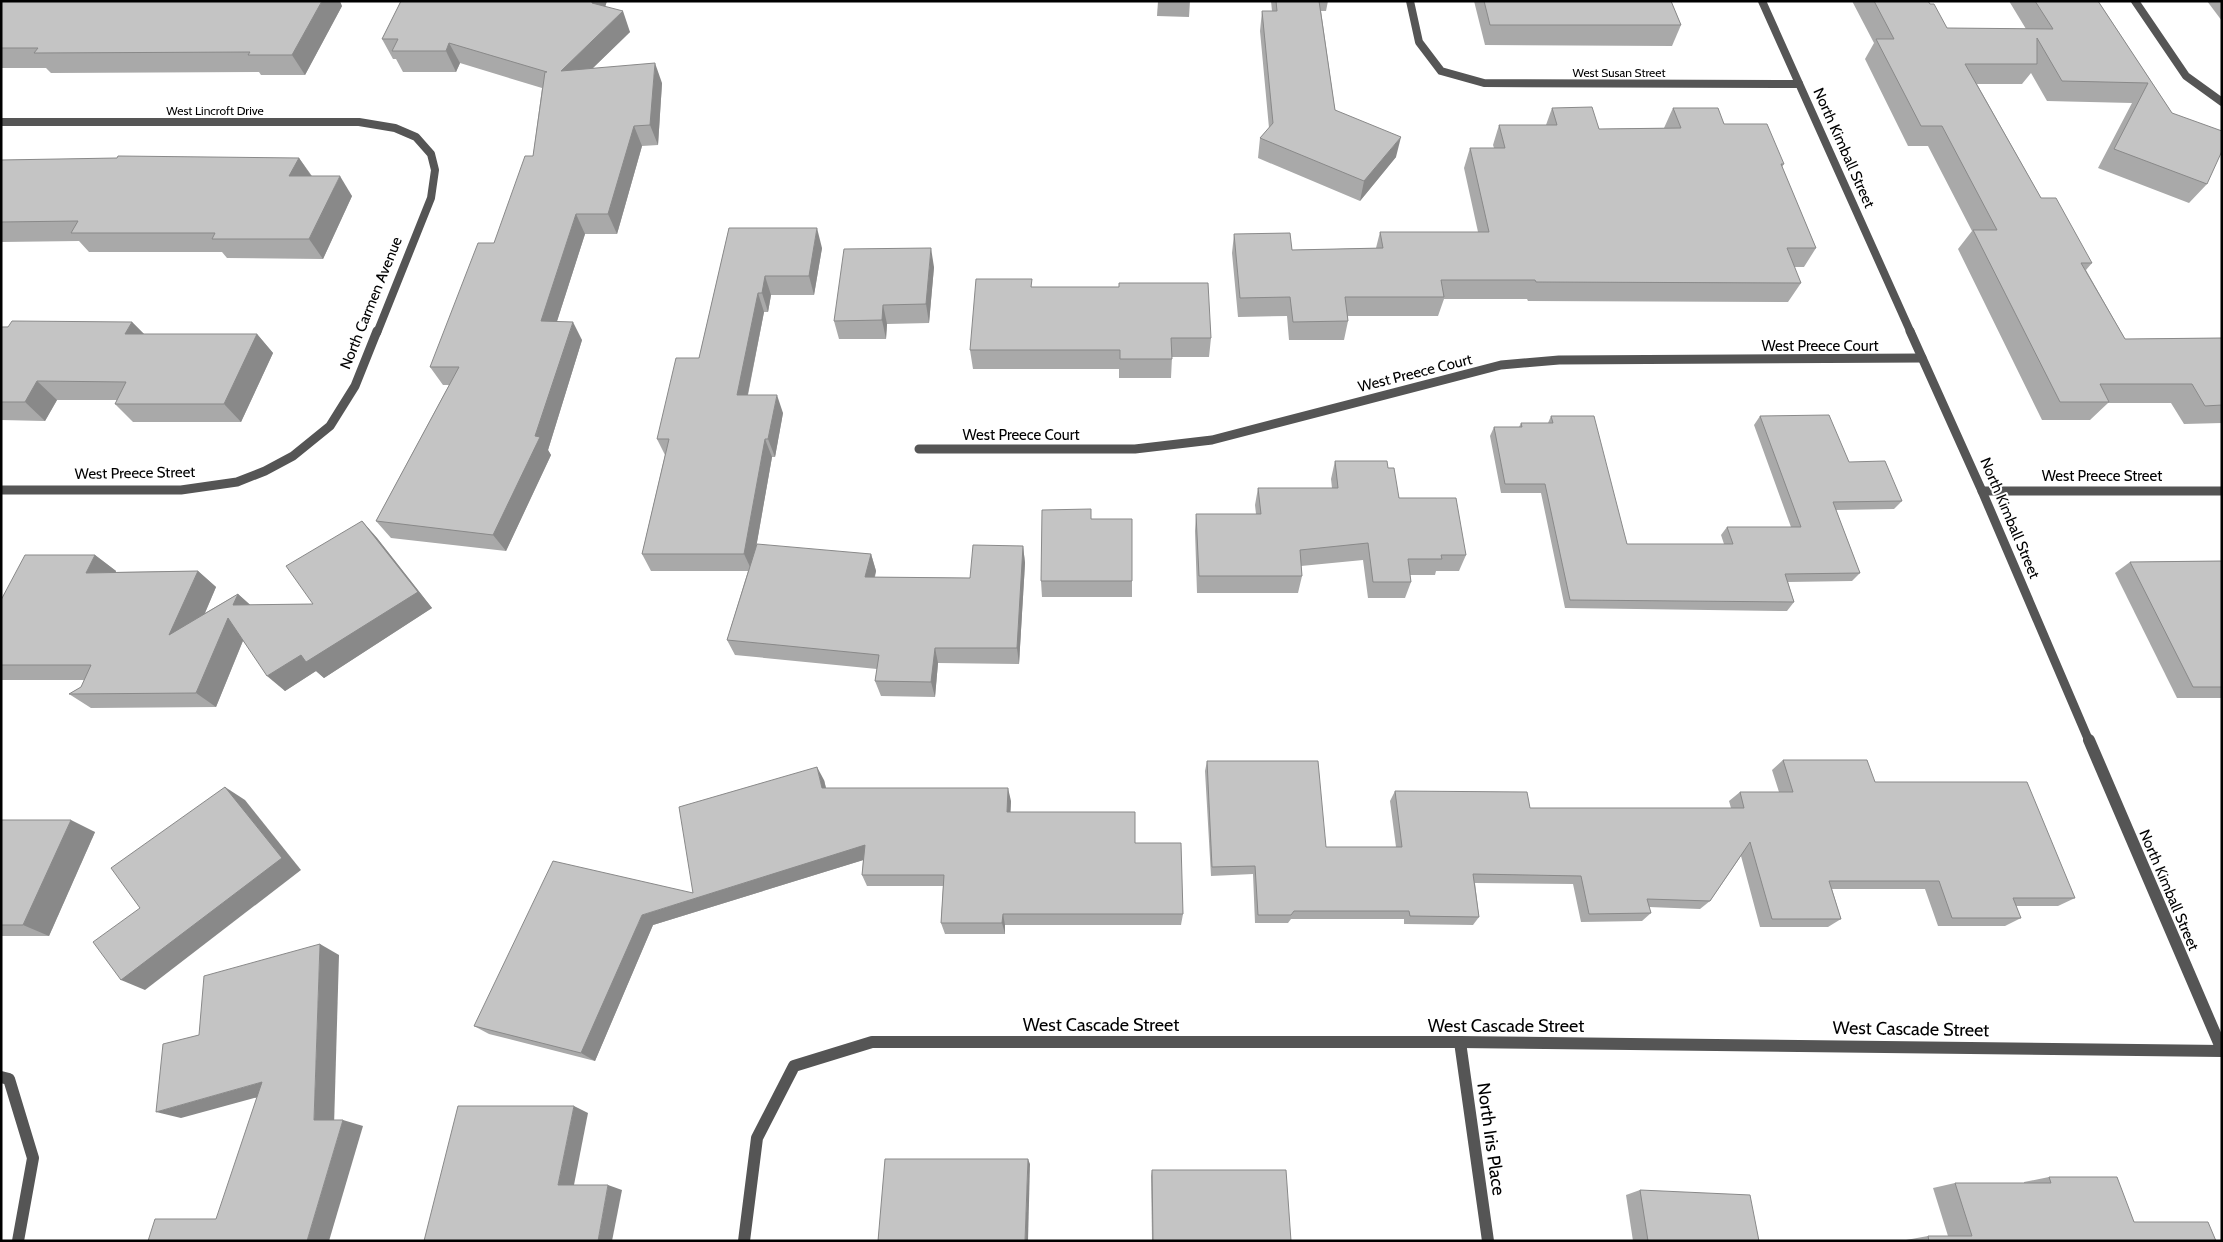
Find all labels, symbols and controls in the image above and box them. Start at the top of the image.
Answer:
street label: West Susan Street [1573,65,1665,80]
street label: North Kimball Street [1809,85,1879,211]
street label: West Lincroft Drive [166,103,264,118]
street label: North Carmen Avenue [336,234,406,372]
street label: West Preece Court [1762,337,1878,355]
street label: West Preece Court [1356,350,1474,396]
street label: West Preece Court [963,426,1079,444]
street label: North Kimball Street [1976,455,2044,581]
street label: West Preece Street [75,463,195,483]
street label: West Preece Street [2042,467,2162,485]
street label: North Kimball Street [2135,827,2203,953]
street label: West Cascade Street [1023,1014,1179,1036]
street label: West Cascade Street [1428,1015,1584,1037]
street label: West Cascade Street [1833,1017,1989,1041]
street label: North Iris Place [1472,1081,1510,1197]

